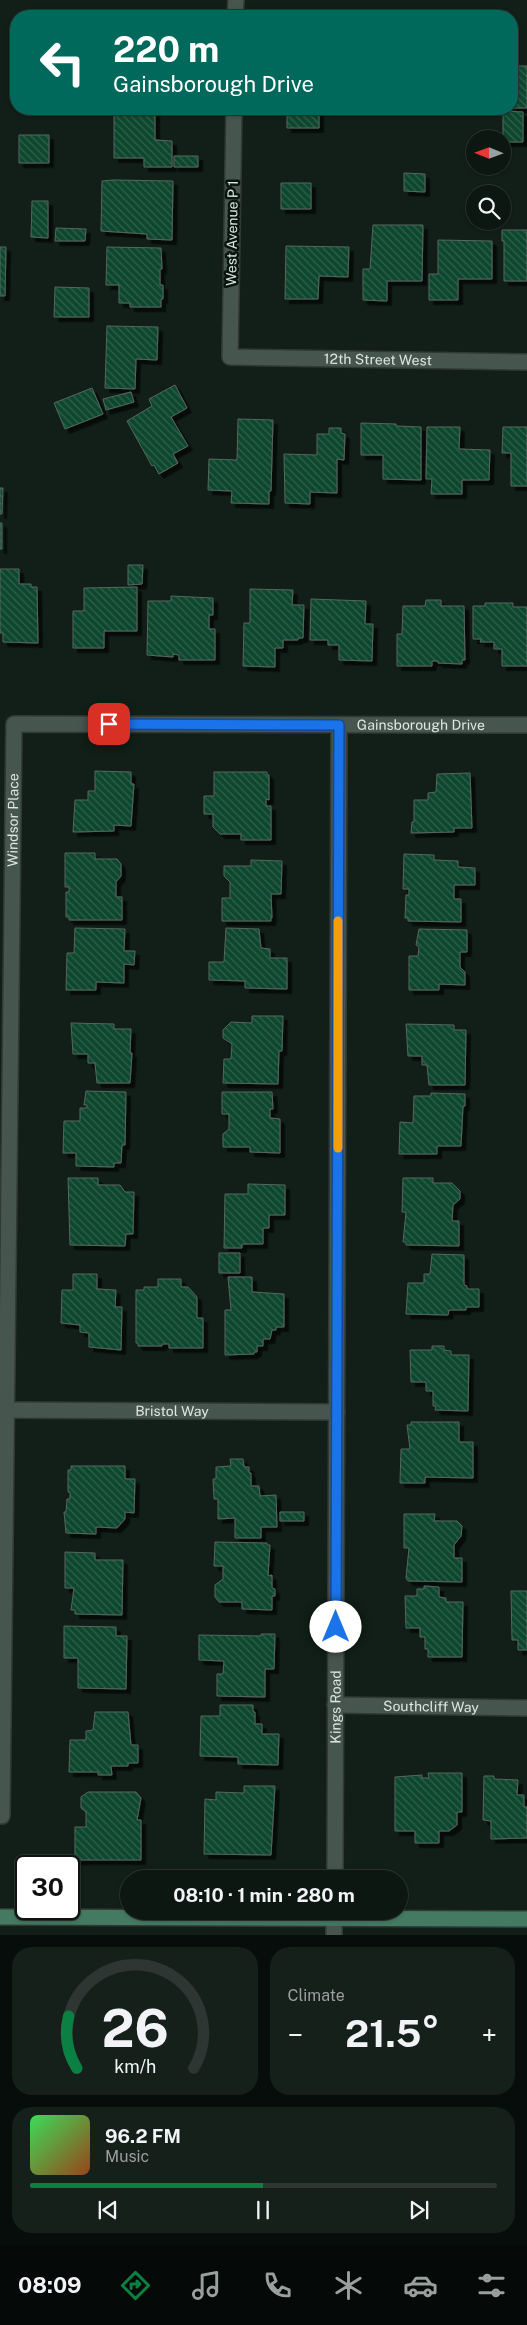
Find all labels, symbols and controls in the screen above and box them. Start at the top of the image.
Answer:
text: 220 m [113,29,219,70]
icon: left [30,30,95,95]
text: Gainsborough Drive [113,71,314,97]
north arrow [466,130,511,175]
map controls [466,130,511,230]
street label: West Avenue P 1 [223,180,241,286]
button: search [466,185,511,230]
street label: 12th Street West [324,351,432,368]
pin [88,703,130,745]
icon: arrive [95,710,123,738]
street label: Gainsborough Drive [357,717,485,733]
street label: Windsor Place [4,773,21,867]
street label: Bristol Way [135,1403,209,1419]
position arrow [309,1600,361,1652]
street label: Kings Road [327,1670,344,1744]
street label: Southcliff Way [383,1698,479,1715]
speed limit sign: 30 [15,1855,80,1920]
text: 08:10 · 1 min · 280 m [173,1884,355,1906]
text: Climate [288,1986,345,2005]
text: 26 [101,1998,168,2059]
text: 21.5° [345,2011,439,2056]
text: − [288,2018,303,2051]
text: + [481,2018,497,2051]
text: km/h [114,2056,156,2077]
text: 96.2 FM [105,2125,181,2147]
text: Music [105,2147,149,2166]
icon: previous [94,2196,122,2224]
icon: pause [249,2196,277,2224]
icon: next [405,2196,433,2224]
icon: directions [118,2268,153,2303]
icon: music [189,2268,224,2303]
icon: phone [260,2268,295,2303]
icon: climate [331,2268,366,2303]
icon: car [403,2268,438,2303]
icon: filters [474,2268,509,2303]
text: 08:09 [18,2272,82,2298]

